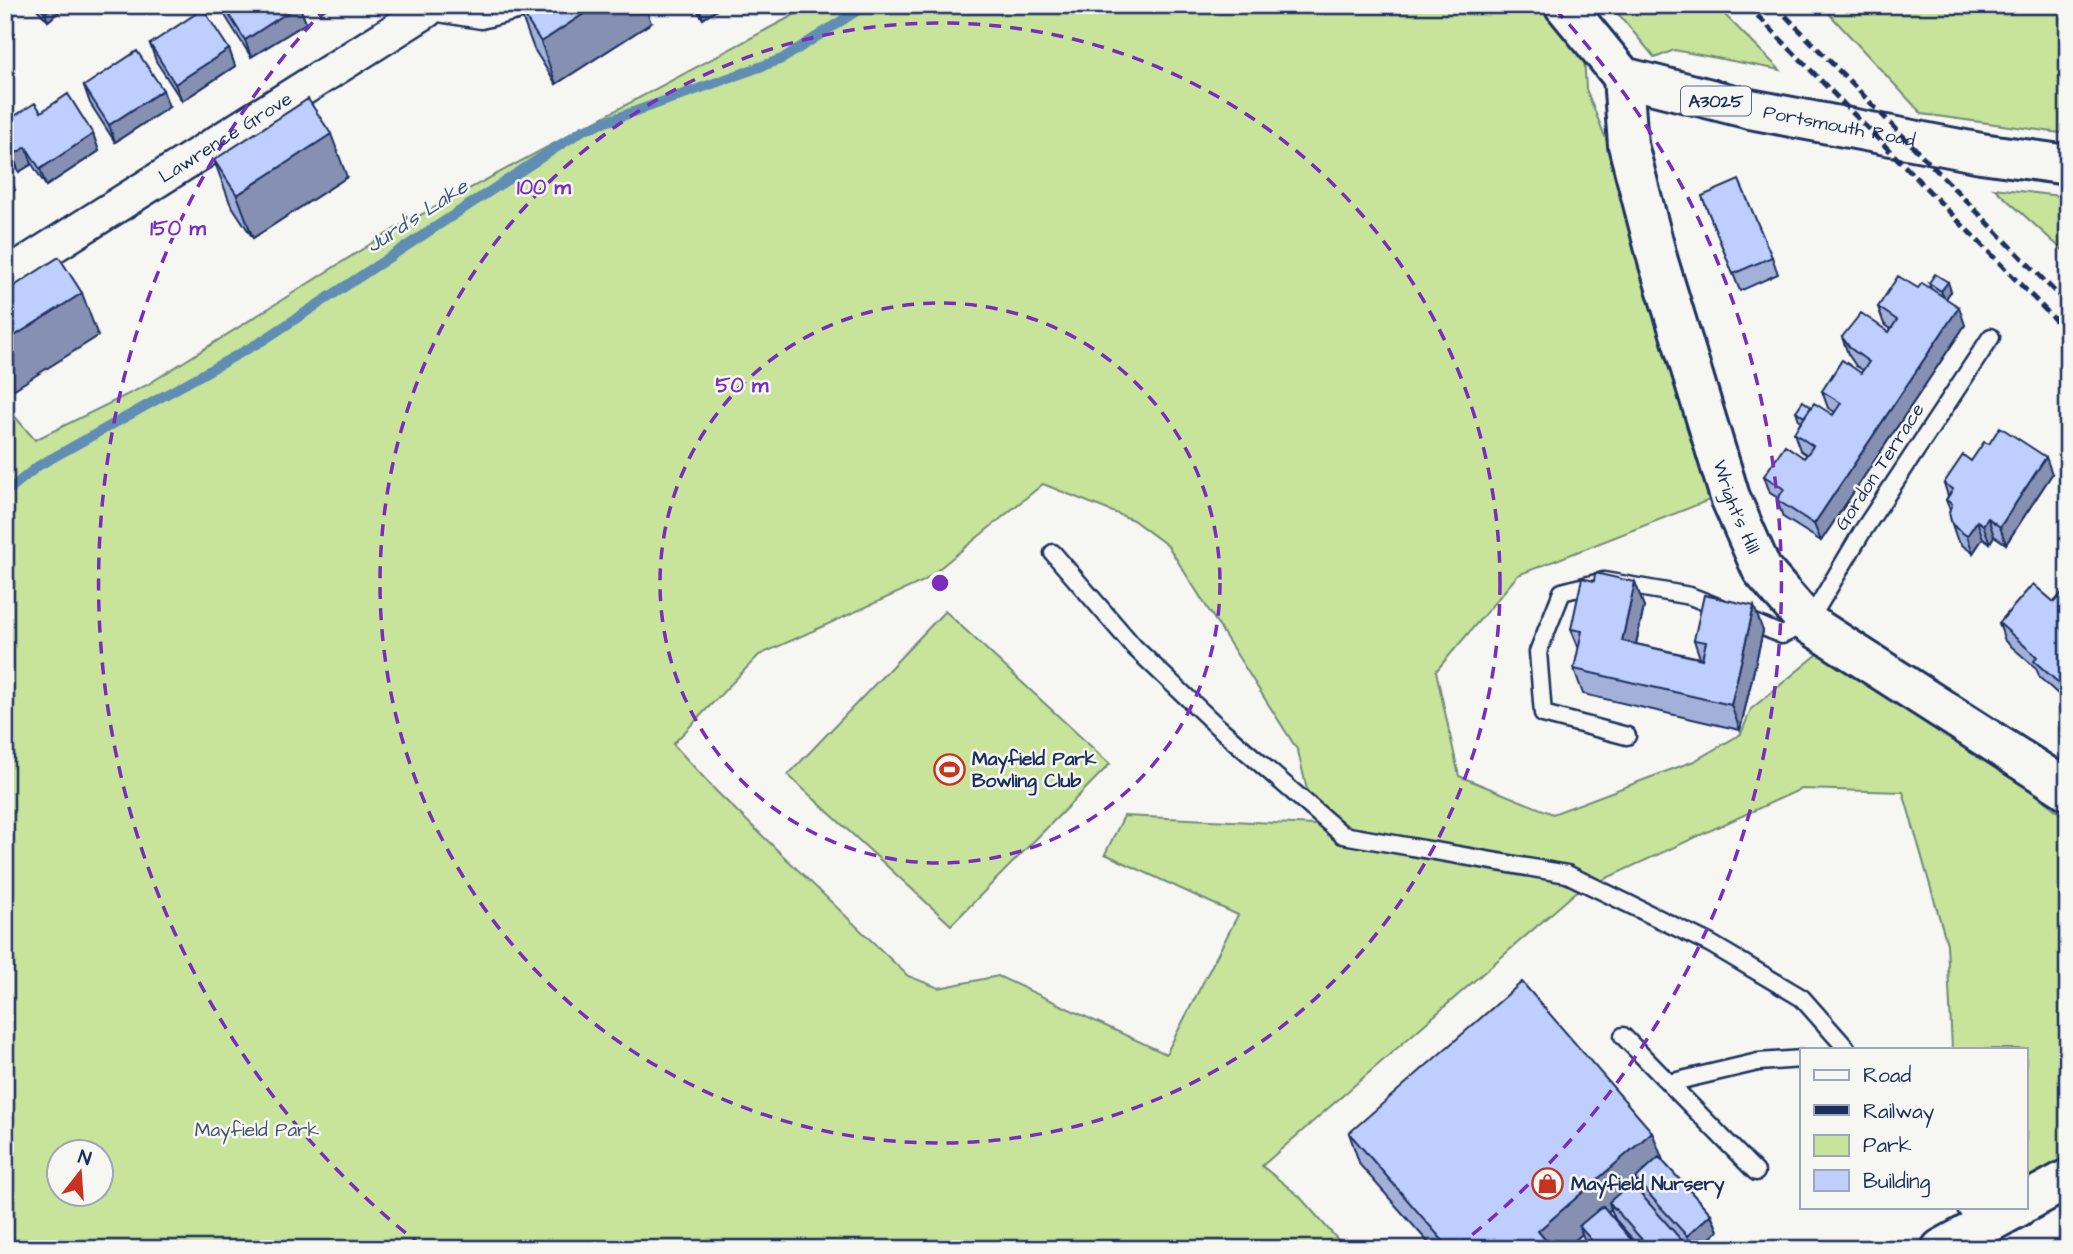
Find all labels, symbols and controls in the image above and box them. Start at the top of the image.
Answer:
street label: Lawrence Grove [153,85,297,190]
road number: A3025 [1681,86,1751,116]
street label: Portsmouth Road [1761,98,1918,154]
water label: Jurd's Lake [360,171,475,260]
text: 100 m [517,173,572,202]
text: 150 m [150,214,206,243]
text: 50 m [716,371,769,400]
street label: Gordon Terrace [1829,398,1931,536]
street label: Wright's Hill [1706,457,1767,558]
centre of rings [928,571,952,595]
place label: Mayfield Park Bowling Club [972,746,1097,796]
sports icon: Mayfield Park Bowling Club [932,753,966,787]
legend [1800,1048,2028,1208]
text: Road [1863,1061,1911,1090]
text: Railway [1863,1097,1935,1128]
park label: Mayfield Park [195,1117,320,1145]
text: Park [1863,1131,1912,1160]
north arrow [46,1138,116,1208]
text: N [75,1144,94,1173]
shop icon: Mayfield Nursery [1531,1167,1565,1201]
text: Building [1863,1167,1931,1198]
place label: Mayfield Nursery [1571,1171,1725,1199]

